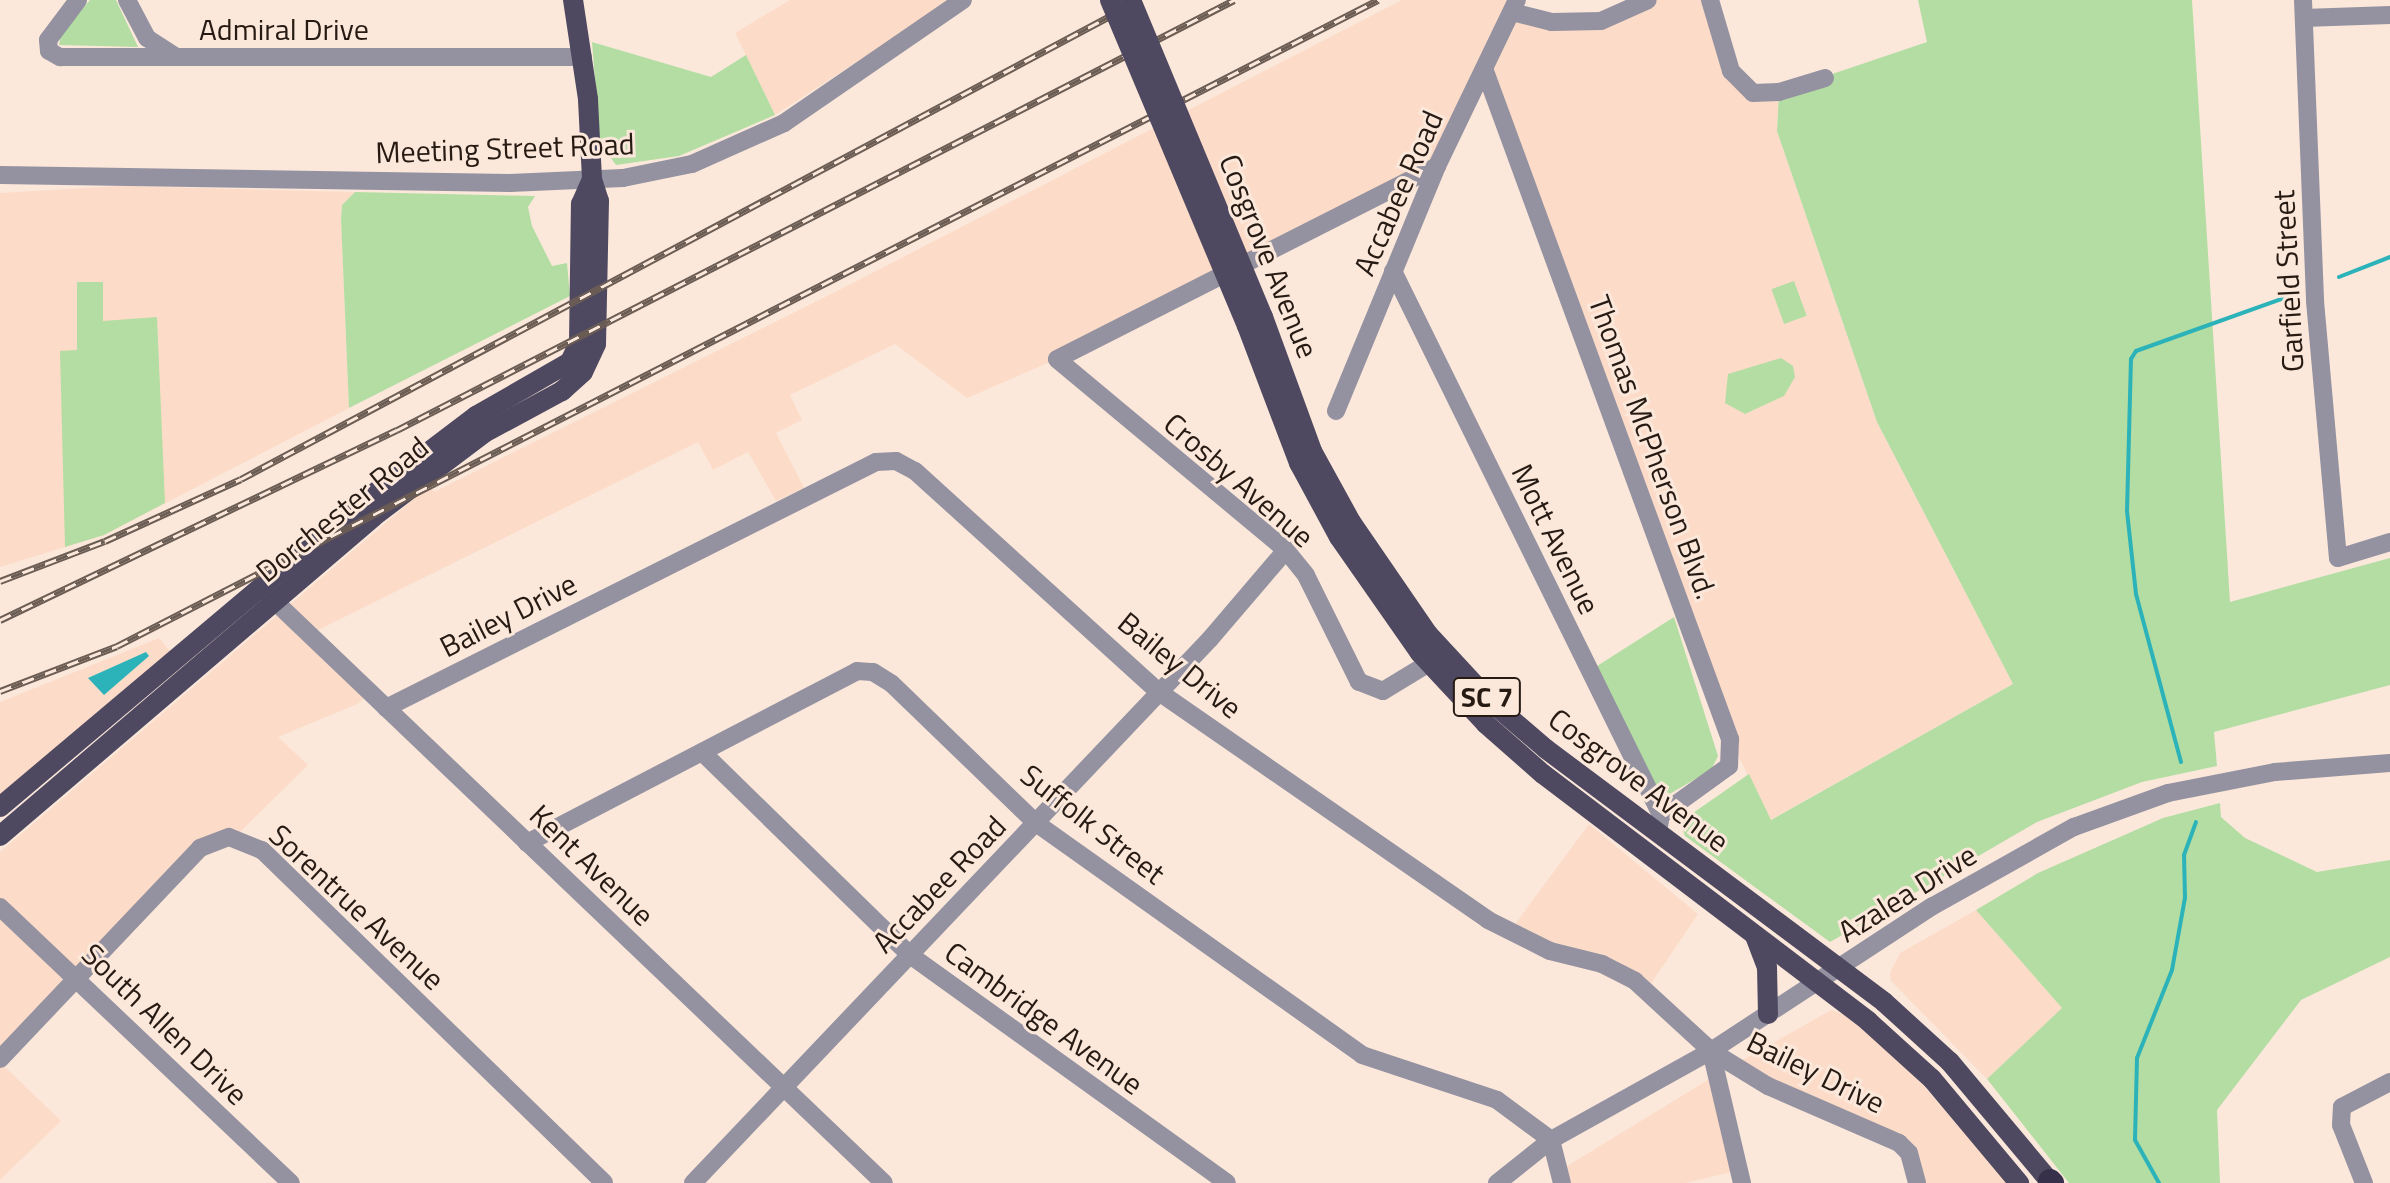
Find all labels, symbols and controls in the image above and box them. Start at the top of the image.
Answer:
street label: Admiral Drive [199,11,369,47]
street label: Accabee Road [1346,105,1450,281]
street label: Meeting Street Road [375,125,635,171]
street label: Cosgrove Avenue [1212,149,1326,363]
street label: Garfield Street [2265,189,2311,373]
street label: Thomas McPherson Blvd. [1581,290,1725,604]
street label: Crosby Avenue [1157,405,1321,555]
street label: Dorchester Road [249,429,435,589]
street label: Mott Avenue [1504,458,1608,620]
street label: Bailey Drive [434,565,582,665]
street label: Bailey Drive [1111,604,1249,726]
road number: SC 7 [1451,673,1523,721]
street label: Cosgrove Avenue [1542,700,1736,860]
street label: Suffolk Street [1014,757,1172,891]
street label: Kent Avenue [522,797,662,933]
street label: Accabee Road [865,808,1013,960]
street label: Sorentrue Avenue [262,817,452,997]
street label: Azalea Drive [1831,836,1983,950]
street label: Cambridge Avenue [938,934,1150,1102]
street label: South Allen Drive [75,936,255,1112]
street label: Bailey Drive [1741,1023,1891,1121]

